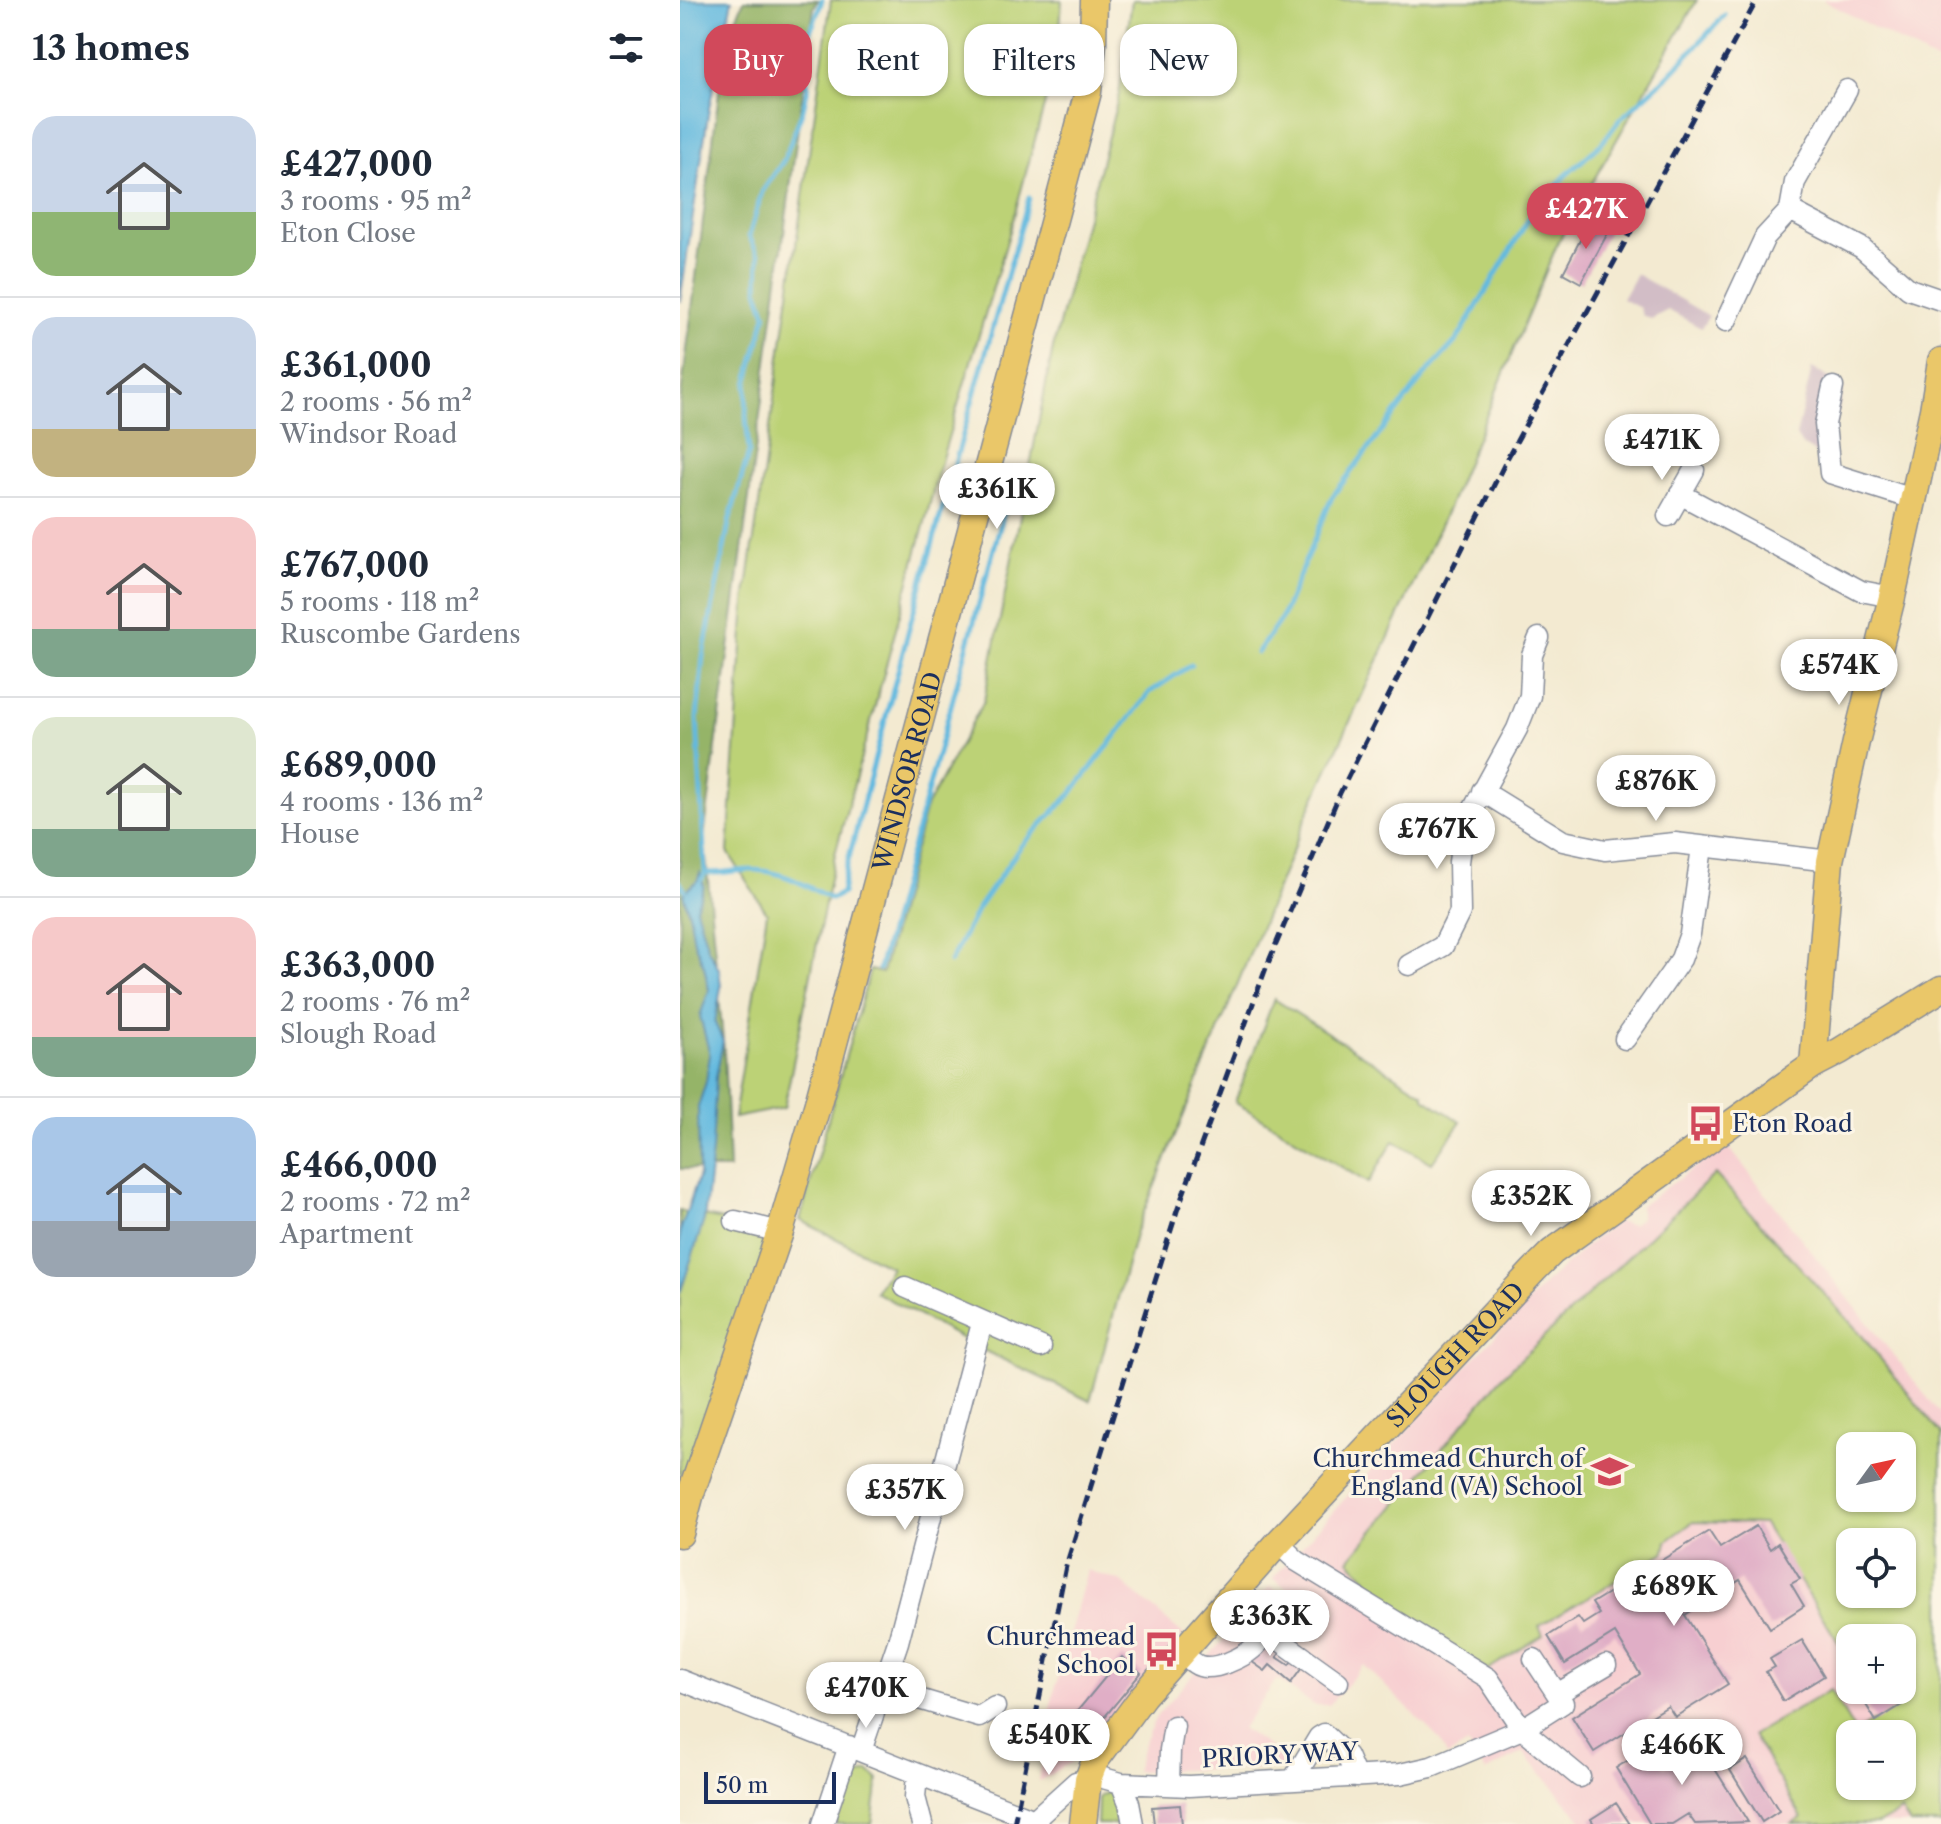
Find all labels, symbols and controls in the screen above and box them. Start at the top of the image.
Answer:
chip: Buy [704,24,812,96]
chip: Rent [828,24,948,96]
chip: Filters [964,24,1104,96]
chip: New [1120,24,1237,96]
icon: filters [604,26,648,70]
text: 13 homes [32,27,190,69]
text: £427,000 [280,143,433,185]
icon: home [96,148,192,244]
pin: £427K [1530,183,1642,251]
text: 3 rooms · 95 m² [280,185,472,217]
text: £427K [1545,193,1627,225]
text: Eton Close [280,217,416,249]
text: £361,000 [280,344,432,386]
icon: home [96,349,192,445]
text: 2 rooms · 56 m² [280,386,472,418]
pin: £471K [1606,414,1718,482]
text: Windsor Road [280,418,457,450]
text: £471K [1623,424,1701,456]
pin: £361K [941,463,1053,531]
text: £361K [957,473,1037,505]
text: £767,000 [280,544,429,586]
icon: home [96,549,192,645]
text: 5 rooms · 118 m² [280,586,479,618]
text: Ruscombe Gardens [280,618,521,650]
pin: £574K [1783,639,1895,707]
text: £574K [1799,649,1879,681]
street label: WINDSOR ROAD [866,668,947,875]
text: £689,000 [280,744,437,786]
icon: home [96,749,192,845]
pin: £876K [1600,755,1712,823]
text: £876K [1615,765,1697,797]
text: 4 rooms · 136 m² [280,786,483,818]
pin: £767K [1381,803,1493,871]
text: £767K [1397,813,1477,845]
text: House [280,818,360,850]
text: £363,000 [280,944,436,986]
icon: home [96,949,192,1045]
text: 2 rooms · 76 m² [280,986,470,1018]
text: Slough Road [280,1018,436,1050]
bus stop icon: Eton Road [1687,1104,1725,1142]
place label: Eton Road [1732,1109,1853,1138]
text: £466,000 [280,1144,438,1186]
icon: home [96,1149,192,1245]
pin: £352K [1475,1170,1587,1238]
text: £352K [1490,1180,1572,1212]
text: 2 rooms · 72 m² [280,1186,471,1218]
text: Apartment [280,1218,413,1250]
street label: SLOUGH ROAD [1380,1276,1530,1433]
north arrow [1836,1432,1916,1512]
map controls [1836,1432,1916,1800]
place label: Churchmead Church of England (VA) School [1312,1444,1585,1501]
school or university icon: Churchmead Church of England (VA) School [1590,1453,1628,1491]
pin: £357K [849,1464,961,1532]
text: £357K [865,1474,945,1506]
button: locate [1836,1528,1916,1608]
pin: £689K [1618,1560,1730,1628]
text: £689K [1631,1570,1717,1602]
pin: £363K [1214,1590,1326,1658]
text: £363K [1228,1600,1312,1632]
place label: Churchmead School [986,1622,1135,1679]
button: + [1836,1624,1916,1704]
bus stop icon: Churchmead School [1142,1631,1180,1669]
pin: £470K [810,1662,922,1730]
text: £470K [824,1672,908,1704]
pin: £540K [993,1709,1105,1777]
text: £540K [1007,1719,1091,1751]
pin: £466K [1626,1719,1738,1787]
button: − [1836,1720,1916,1800]
text: £466K [1640,1729,1724,1761]
street label: PRIORY WAY [1201,1736,1360,1774]
scale bar [704,1768,836,1804]
text: 50 m [716,1772,768,1799]

